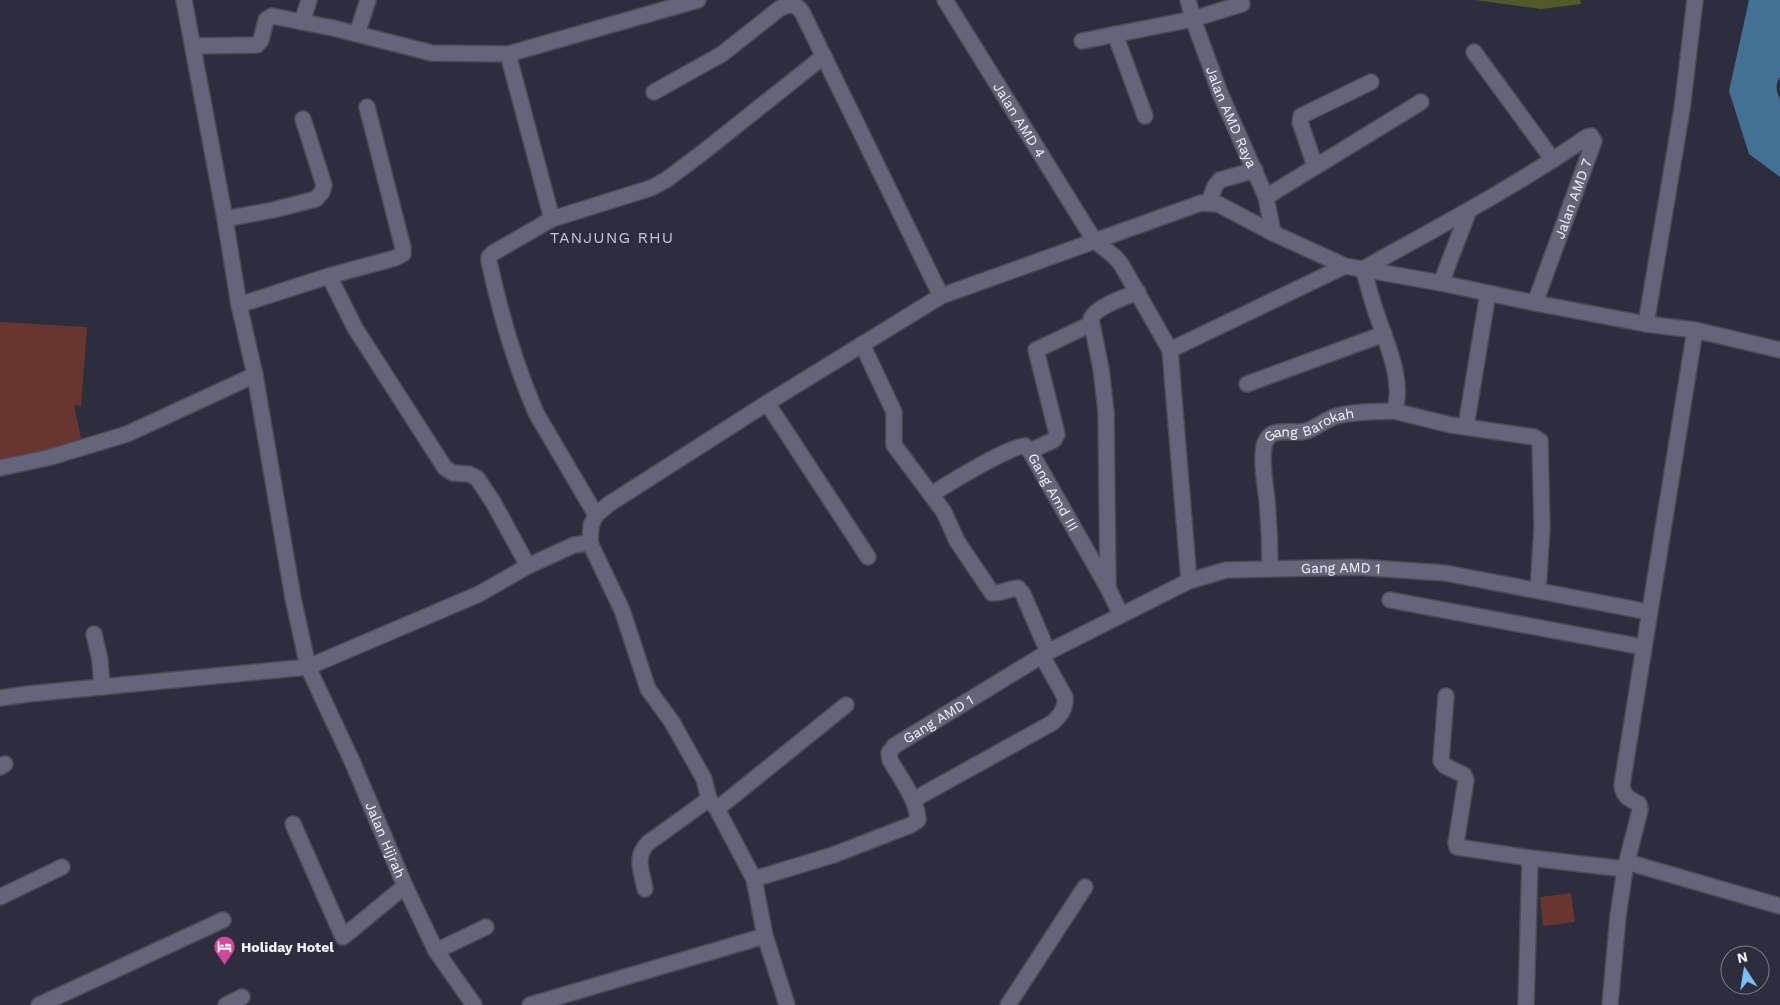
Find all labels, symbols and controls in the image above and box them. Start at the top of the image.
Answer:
street label: Jalan AMD Raya [1203,64,1260,170]
street label: Jalan AMD 4 [990,79,1049,160]
street label: Jalan AMD 7 [1551,156,1595,241]
district label: TANJUNG RHU [550,228,674,247]
street label: Gang Barokah [1260,405,1355,445]
street label: Gang Amd III [1025,450,1082,534]
street label: Gang AMD 1 [1301,559,1381,577]
street label: Gang AMD 1 [900,691,976,747]
street label: Jalan Hijrah [362,799,409,880]
hotel icon: Holiday Hotel [213,935,237,966]
place label: Holiday Hotel [241,939,334,955]
north arrow [1720,945,1770,995]
text: N [1736,948,1749,966]

